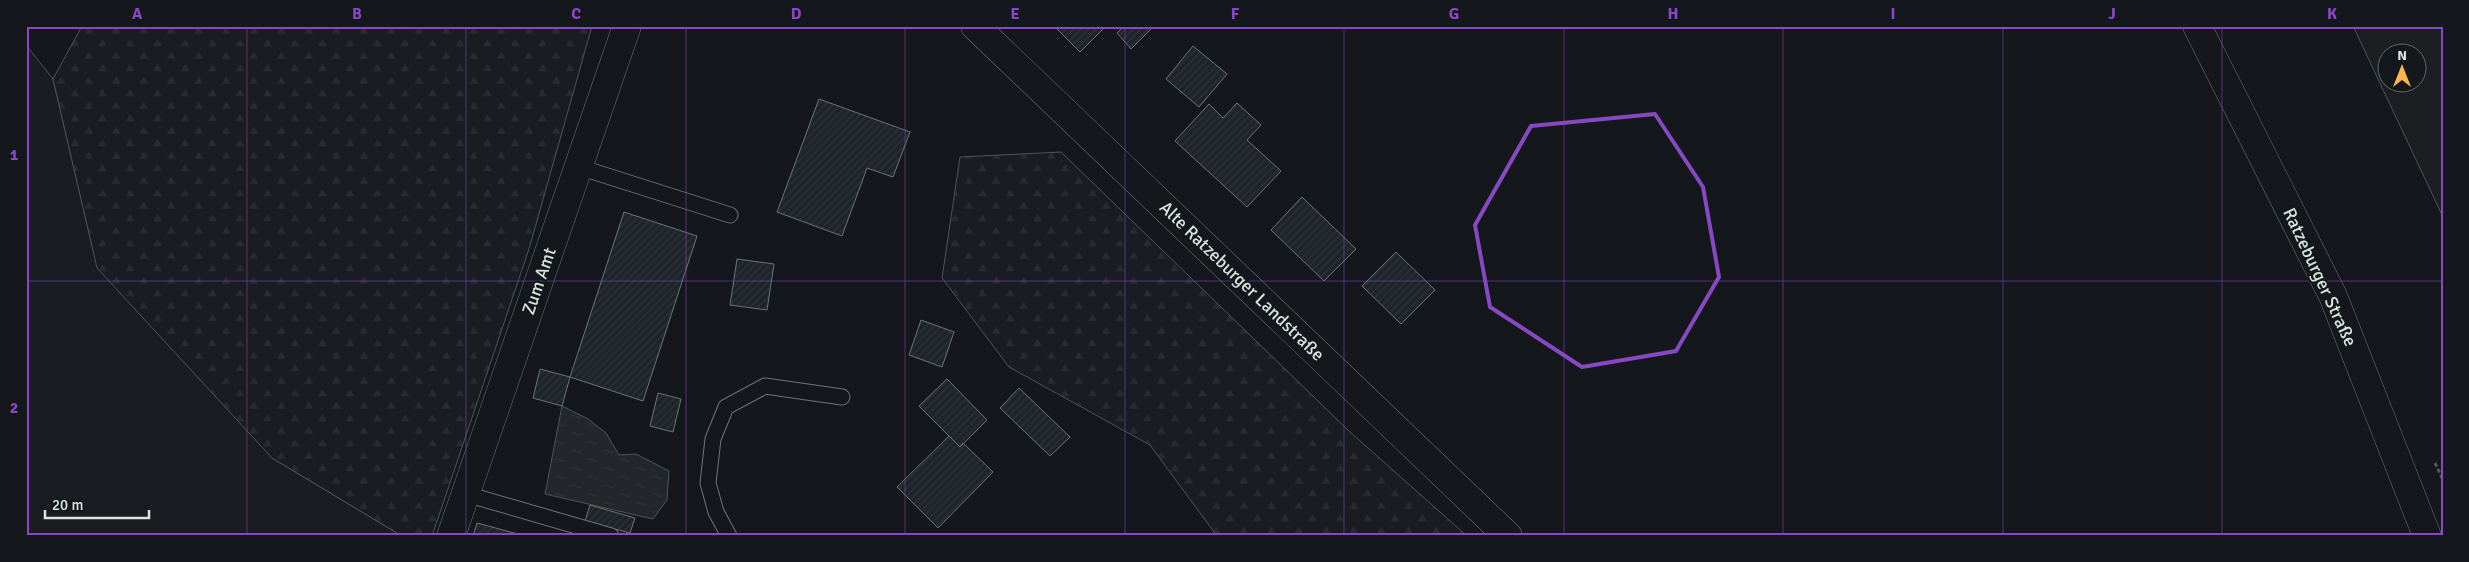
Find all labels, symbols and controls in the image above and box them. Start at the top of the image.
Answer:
text: A [132,4,143,24]
text: B [352,4,362,24]
text: C [571,4,581,24]
text: D [791,4,802,24]
text: E [1010,4,1020,24]
text: F [1231,4,1240,24]
text: G [1449,4,1459,24]
text: H [1668,4,1678,24]
text: I [1890,4,1896,24]
text: J [2108,4,2116,24]
text: K [2327,4,2337,24]
north arrow [2376,42,2426,92]
text: N [2397,47,2407,64]
text: 1 [10,145,19,165]
street label: Alte Ratzeburger Landstraße [1155,196,1329,366]
street label: Ratzeburger Straße [2278,204,2362,350]
street label: Zum Amt [517,245,561,317]
text: 2 [10,398,18,418]
scale bar [45,487,149,519]
text: 20 m [52,496,83,514]

